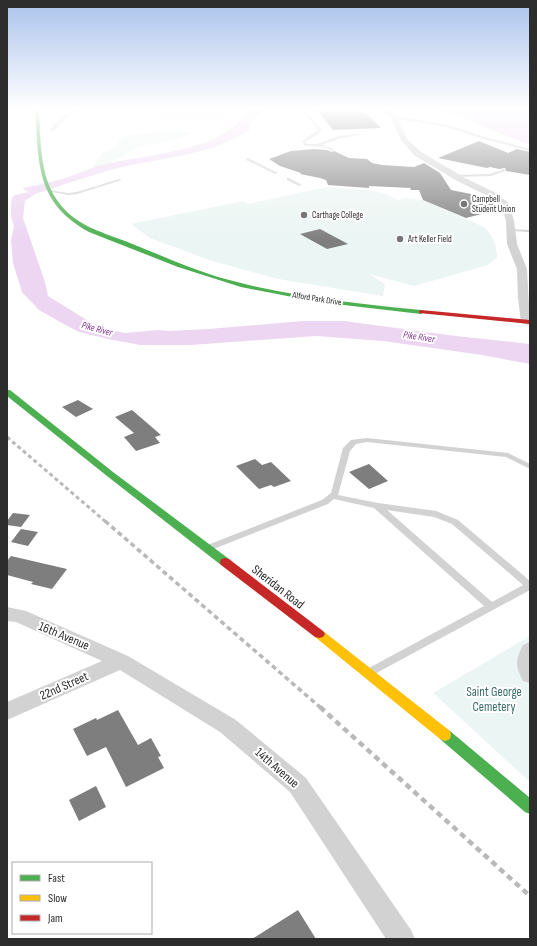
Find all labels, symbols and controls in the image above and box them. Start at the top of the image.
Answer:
place label: Campbell Student Union [472,194,516,215]
marker: Campbell Student Union [459,199,469,209]
marker: Carthage College [299,210,309,220]
place label: Carthage College [312,210,364,221]
marker: Art Keller Field [395,234,405,244]
place label: Art Keller Field [407,234,452,245]
street label: Alford Park Drive [291,290,343,308]
water label: Pike River [80,319,115,339]
water label: Pike River [402,329,437,346]
street label: Sheridan Road [249,562,307,612]
street label: 16th Avenue [36,618,92,654]
street label: 22nd Street [37,668,91,704]
park label: Saint George Cemetery [466,684,522,715]
street label: 14th Avenue [252,744,302,792]
legend [12,862,152,934]
text: Fast [48,871,65,886]
text: Slow [48,891,67,906]
text: Jam [47,911,63,926]

